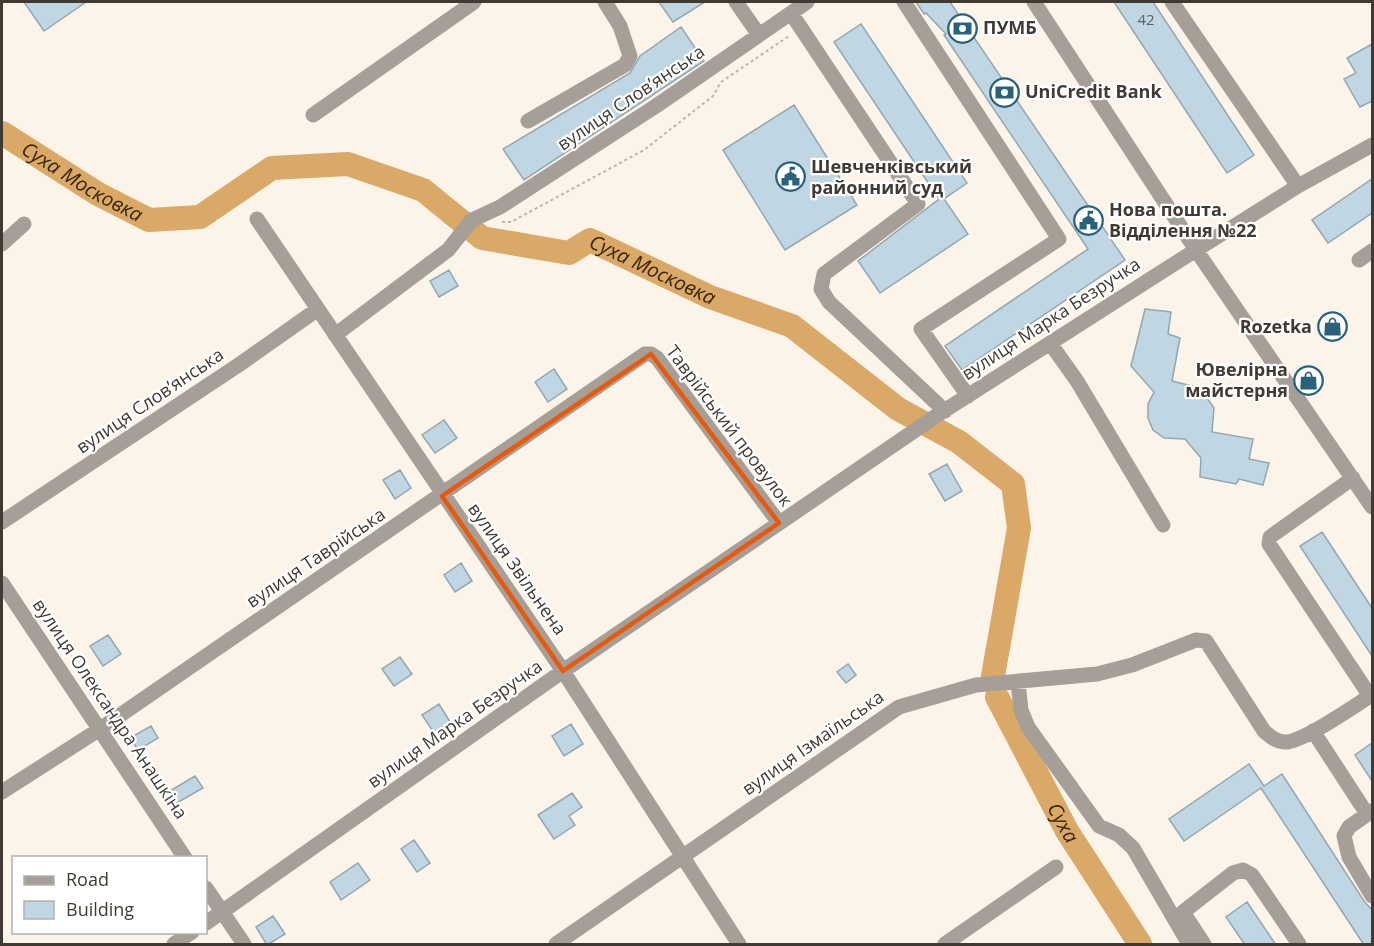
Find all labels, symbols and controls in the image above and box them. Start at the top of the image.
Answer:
house number: 42 [1137,9,1155,29]
bank icon: ПУМБ [946,12,978,44]
place label: ПУМБ [983,15,1037,39]
street label: вулиця Слов’янська [552,39,709,155]
bank icon: UniCredit Bank [988,76,1020,108]
place label: UniCredit Bank [1025,79,1162,103]
water label: Суха Московка [17,135,148,228]
place label: Шевченківський районний суд [811,154,972,199]
public building icon: Шевченківський районний суд [774,161,806,193]
place label: Нова пошта. Відділення №22 [1109,197,1257,242]
public building icon: Нова пошта. Відділення №22 [1072,204,1104,236]
water label: Суха Московка [585,228,720,311]
street label: вулиця Марка Безручка [957,251,1144,385]
shop icon: Rozetka [1317,311,1349,343]
place label: Rozetka [1240,314,1312,338]
street label: Таврійський провулок [661,340,799,511]
street label: вулиця Слов’янська [71,342,228,458]
place label: Ювелірна майстерня [1185,357,1288,402]
shop icon: Ювелірна майстерня [1293,364,1325,396]
street label: вулиця Звільнена [463,498,572,639]
street label: вулиця Таврійська [241,502,390,613]
street label: вулиця Олександра Анашкіна [28,594,194,823]
street label: вулиця Марка Безручка [362,654,547,793]
street label: вулиця Ізмаїльська [737,684,888,800]
water label: Суха [1042,798,1085,848]
legend [12,856,207,934]
text: Road [66,867,109,891]
text: Building [66,897,134,921]

